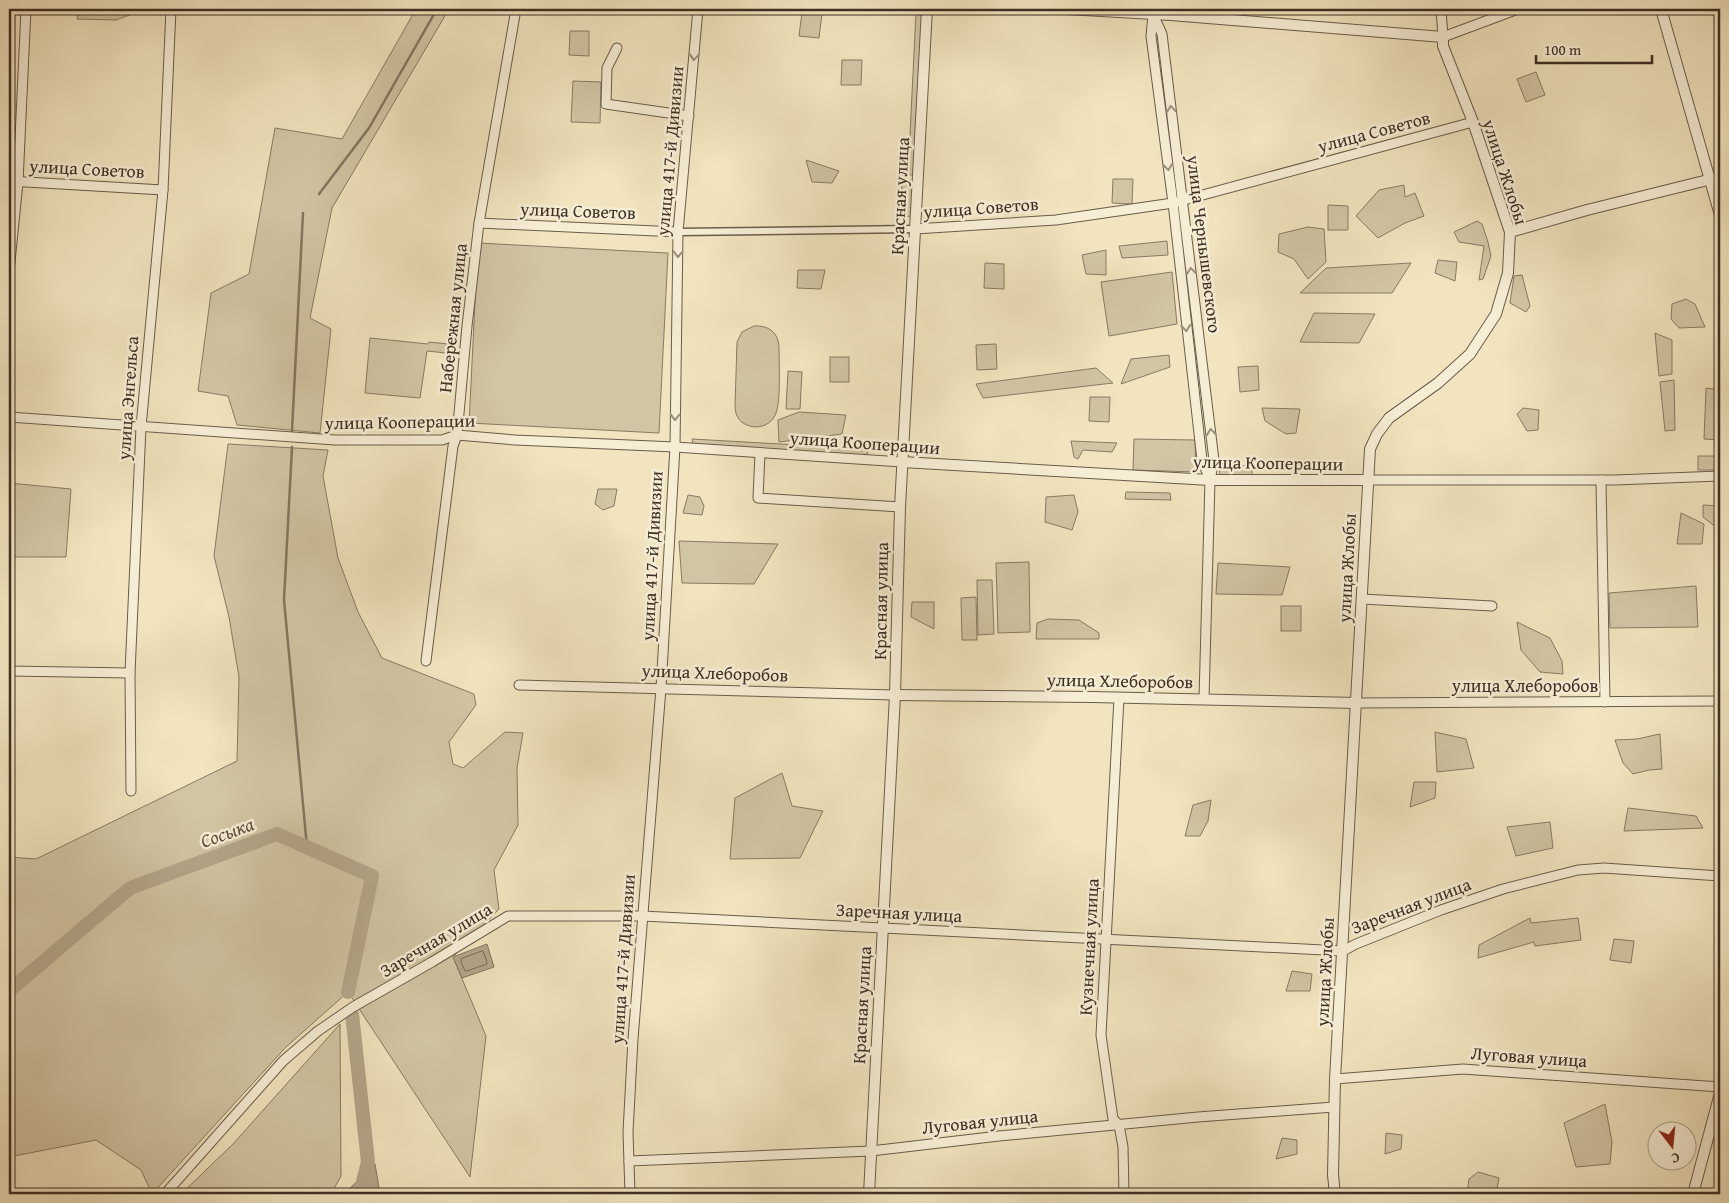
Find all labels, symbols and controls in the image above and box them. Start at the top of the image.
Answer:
scale bar [1536,32,1653,64]
text: 100 m [1544,39,1582,60]
one-way arrow [689,54,700,62]
street label: улица 417-й Дивизии [649,65,690,238]
street label: улица Советов [1314,103,1433,160]
one-way arrow [1166,105,1177,113]
street label: улица Жлобы [1475,115,1535,228]
street label: Красная улица [883,136,916,256]
street label: улица Советов [28,152,146,185]
street label: улица Чернышевского [1180,152,1229,334]
one-way arrow [1162,163,1173,171]
street label: улица Советов [921,190,1040,225]
street label: улица Советов [519,195,636,226]
street label: Набережная улица [431,241,474,394]
one-way arrow [673,250,683,258]
one-way arrow [1186,266,1197,274]
one-way arrow [1180,324,1191,332]
street label: улица Энгельса [110,335,145,462]
street label: улица Кооперации [324,407,476,436]
one-way arrow [670,413,681,421]
street label: улица Кооперации [788,424,941,461]
one-way arrow [1206,428,1217,436]
street label: улица Кооперации [1192,448,1344,477]
street label: улица 417-й Дивизии [634,470,669,643]
street label: улица Жлобы [1330,512,1363,624]
street label: Красная улица [866,541,895,660]
street label: улица Хлеборобов [640,656,789,689]
street label: улица Хлеборобов [1046,666,1194,695]
street label: улица Хлеборобов [1451,672,1598,699]
water label: Сосыка [196,809,258,855]
street label: Заречная улица [1347,870,1475,941]
street label: улица 417-й Дивизии [603,873,642,1046]
street label: Кузнечная улица [1071,877,1106,1016]
street label: Заречная улица [375,895,497,984]
street label: Заречная улица [835,896,963,929]
street label: улица Жлобы [1308,916,1341,1028]
street label: Красная улица [845,945,878,1065]
street label: Луговая улица [1470,1039,1588,1074]
street label: Луговая улица [921,1102,1040,1141]
north arrow [1646,1120,1696,1170]
text: С [1669,1148,1682,1169]

